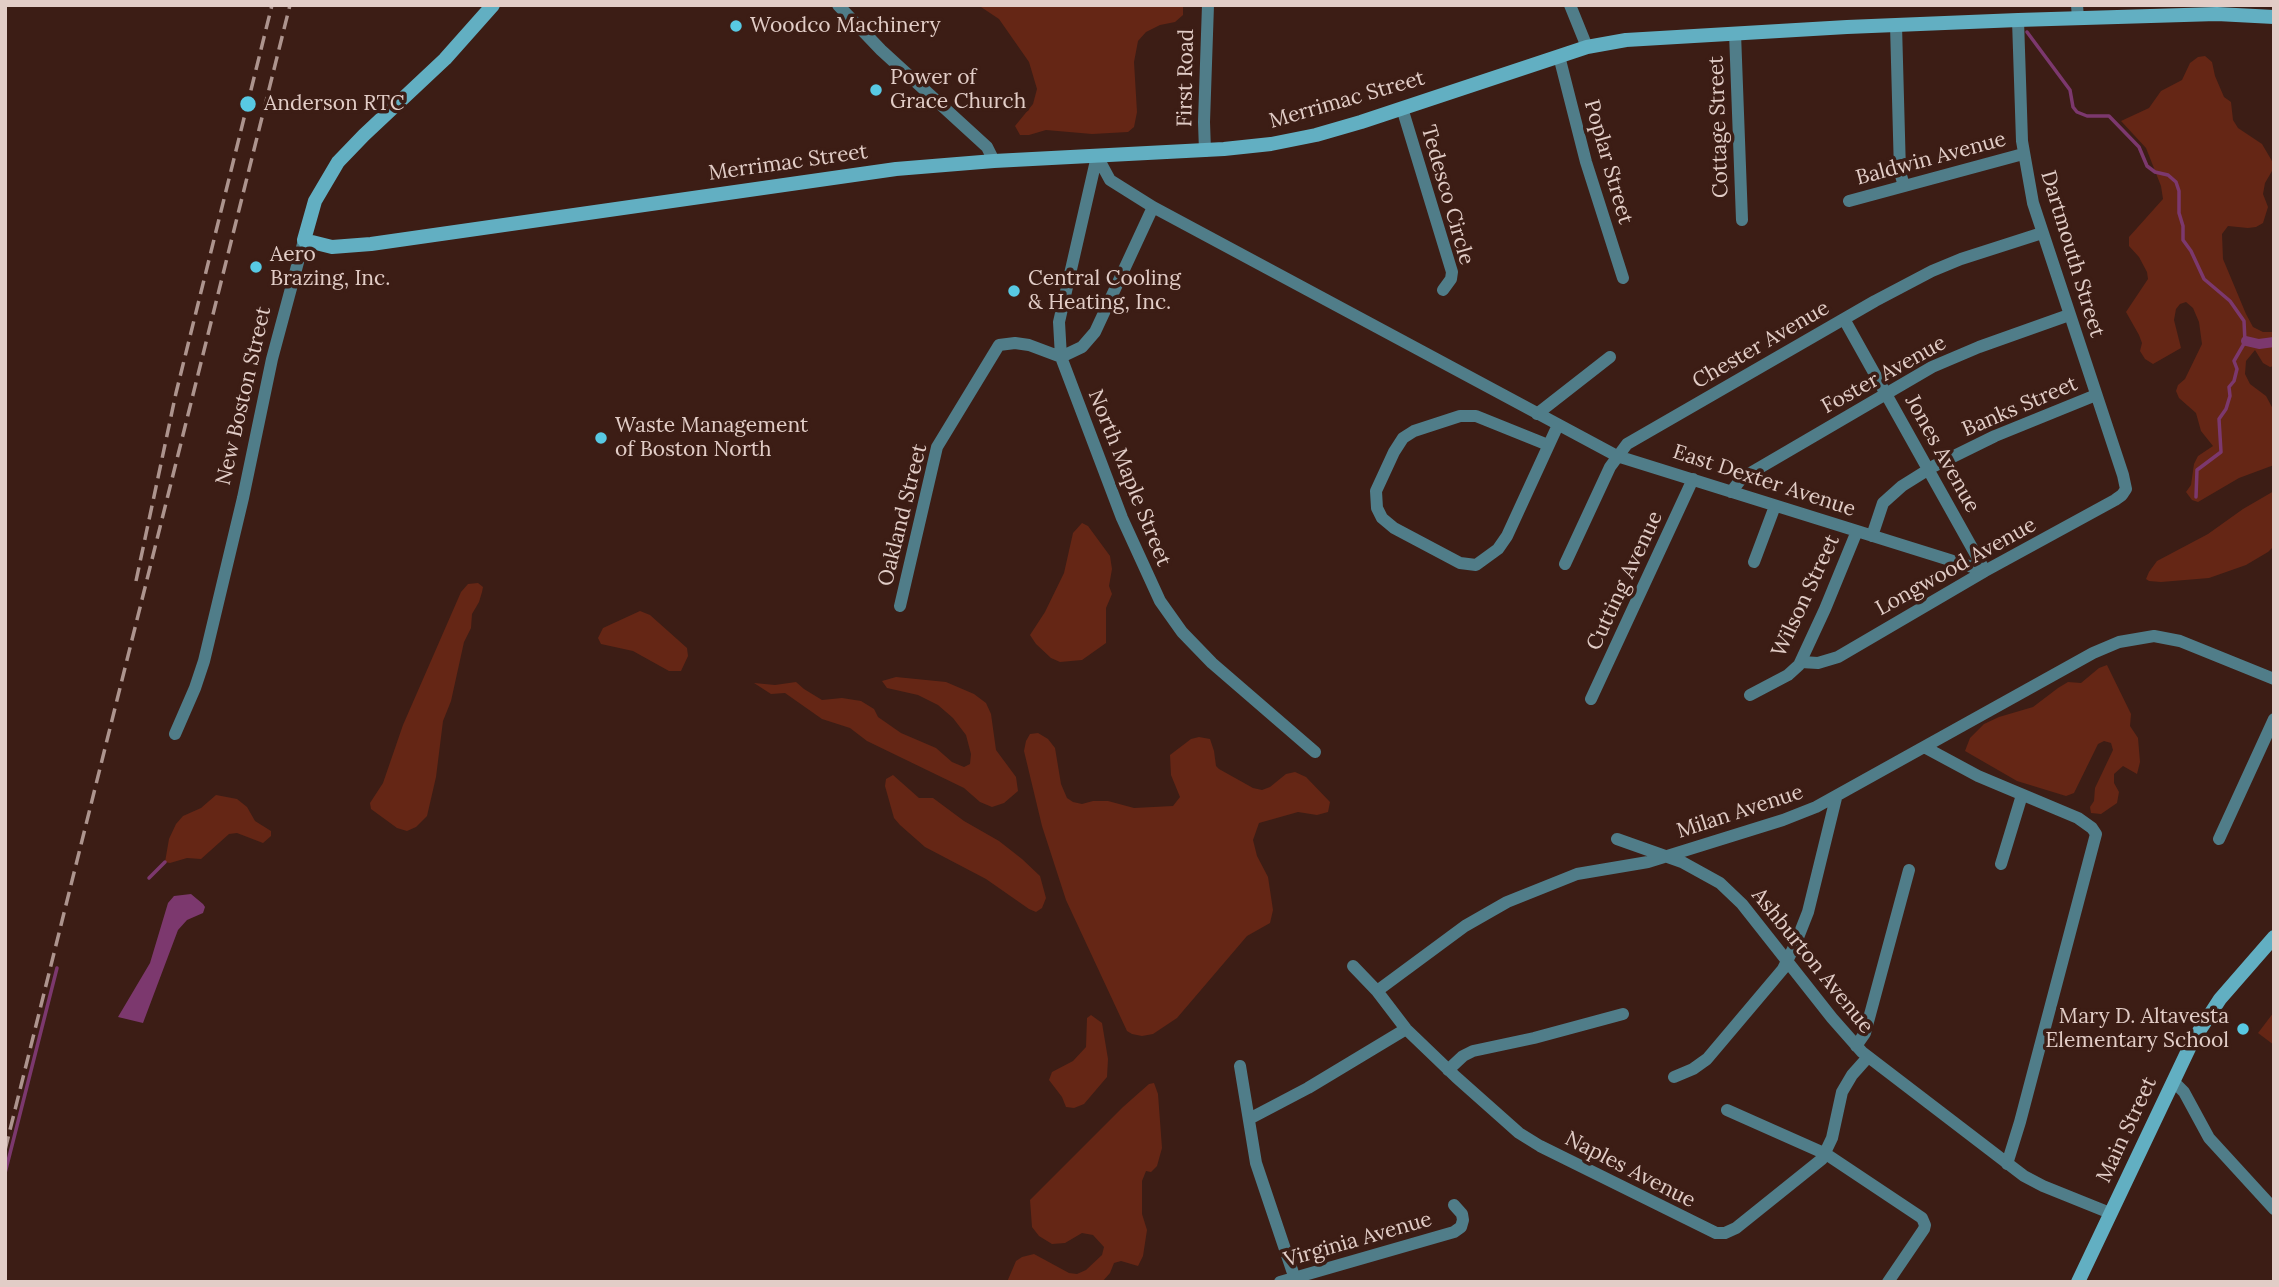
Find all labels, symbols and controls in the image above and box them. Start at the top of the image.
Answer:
place label: Woodco Machinery [750,13,941,39]
marker: Woodco Machinery [728,18,744,34]
street label: First Road [1173,29,1199,127]
street label: Cottage Street [1704,55,1734,199]
place label: Power of Grace Church [890,65,1026,115]
street label: Merrimac Street [1266,66,1428,134]
marker: Power of Grace Church [868,82,884,98]
place label: Anderson RTC [264,91,405,117]
marker: Anderson RTC [238,94,258,114]
street label: Poplar Street [1578,97,1638,227]
street label: Tedesco Circle [1415,122,1479,268]
street label: Baldwin Avenue [1853,127,2009,191]
street label: Merrimac Street [707,139,869,187]
street label: Dartmouth Street [2035,168,2109,340]
place label: Aero Brazing, Inc. [270,242,390,292]
marker: Aero Brazing, Inc. [248,259,264,275]
place label: Central Cooling & Heating, Inc. [1028,266,1181,316]
marker: Central Cooling & Heating, Inc. [1006,283,1022,299]
street label: Chester Avenue [1688,296,1834,394]
street label: New Boston Street [211,304,277,488]
street label: Foster Avenue [1817,330,1951,420]
street label: Banks Street [1959,371,2081,443]
street label: North Maple Street [1082,386,1176,570]
street label: Jones Avenue [1899,391,1985,517]
place label: Waste Management of Boston North [615,413,808,463]
marker: Waste Management of Boston North [593,430,609,446]
street label: East Dexter Avenue [1669,440,1859,522]
street label: Oakland Street [873,441,933,589]
street label: Cutting Avenue [1582,507,1668,655]
street label: Longwood Avenue [1871,512,2041,622]
street label: Wilson Street [1767,531,1845,661]
street label: Milan Avenue [1674,780,1806,844]
street label: Ashburton Avenue [1746,883,1878,1039]
place label: Mary D. Altavesta Elementary School [2045,1004,2229,1054]
marker: Mary D. Altavesta Elementary School [2235,1021,2251,1037]
street label: Main Street [2092,1073,2162,1187]
street label: Naples Avenue [1561,1126,1699,1214]
street label: Virginia Avenue [1281,1207,1435,1273]

